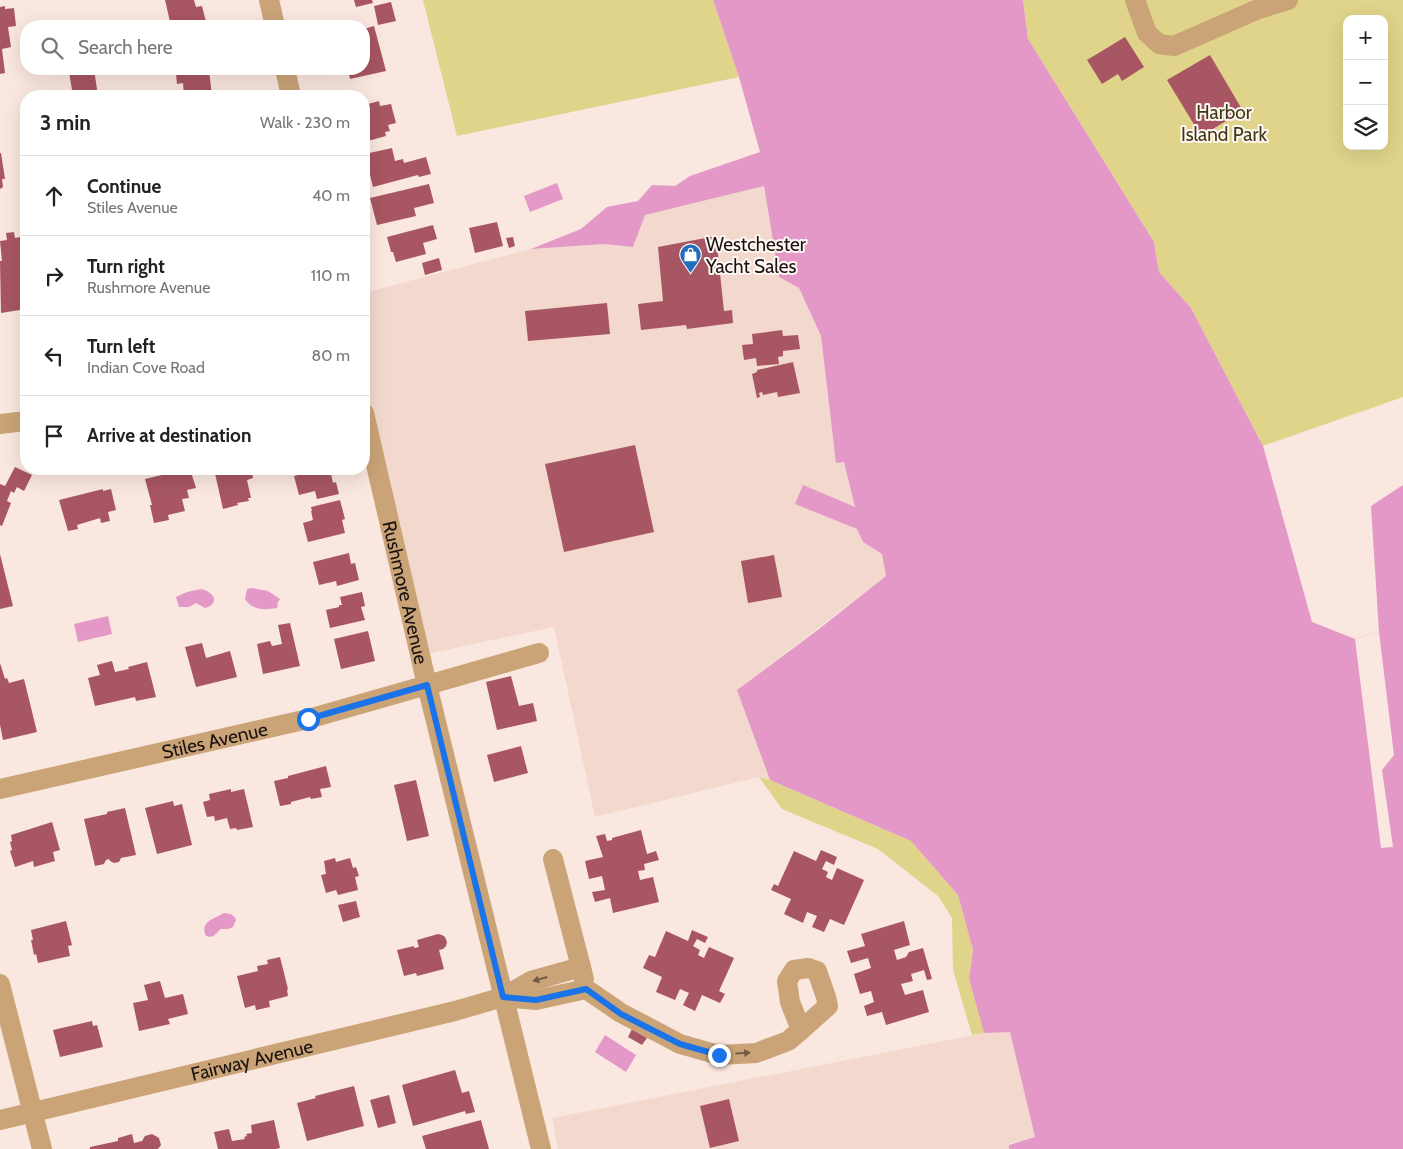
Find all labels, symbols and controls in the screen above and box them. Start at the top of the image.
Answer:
map controls [1343,15,1388,150]
button: + [1343,15,1388,60]
search box [20,20,370,75]
icon: search [38,34,66,62]
text: Search here [78,36,172,59]
button: − [1343,60,1388,105]
park label: Harbor Island Park [1181,101,1267,146]
button: layers [1343,105,1388,150]
text: 3 min [40,110,91,135]
text: Walk · 230 m [260,113,350,132]
text: Continue [87,175,161,198]
icon: ahead [40,182,68,210]
text: 40 m [312,186,350,205]
text: Stiles Avenue [87,198,178,217]
place label: Westchester Yacht Sales [705,233,806,278]
shop icon: Westchester Yacht Sales [678,243,702,274]
text: Turn right [87,255,165,278]
icon: right [40,262,68,290]
text: 110 m [311,266,350,285]
text: Rushmore Avenue [87,278,210,297]
text: Turn left [87,335,155,358]
icon: left [40,342,68,370]
text: 80 m [312,346,350,365]
text: Indian Cove Road [87,358,205,377]
icon: arrive [40,422,68,450]
text: Arrive at destination [87,424,251,447]
street label: Rushmore Avenue [377,518,433,667]
route start [297,708,320,731]
street label: Stiles Avenue [160,718,270,764]
one-way arrow [533,975,548,983]
street label: Fairway Avenue [189,1034,316,1086]
route end [708,1044,731,1067]
one-way arrow [736,1049,752,1057]

